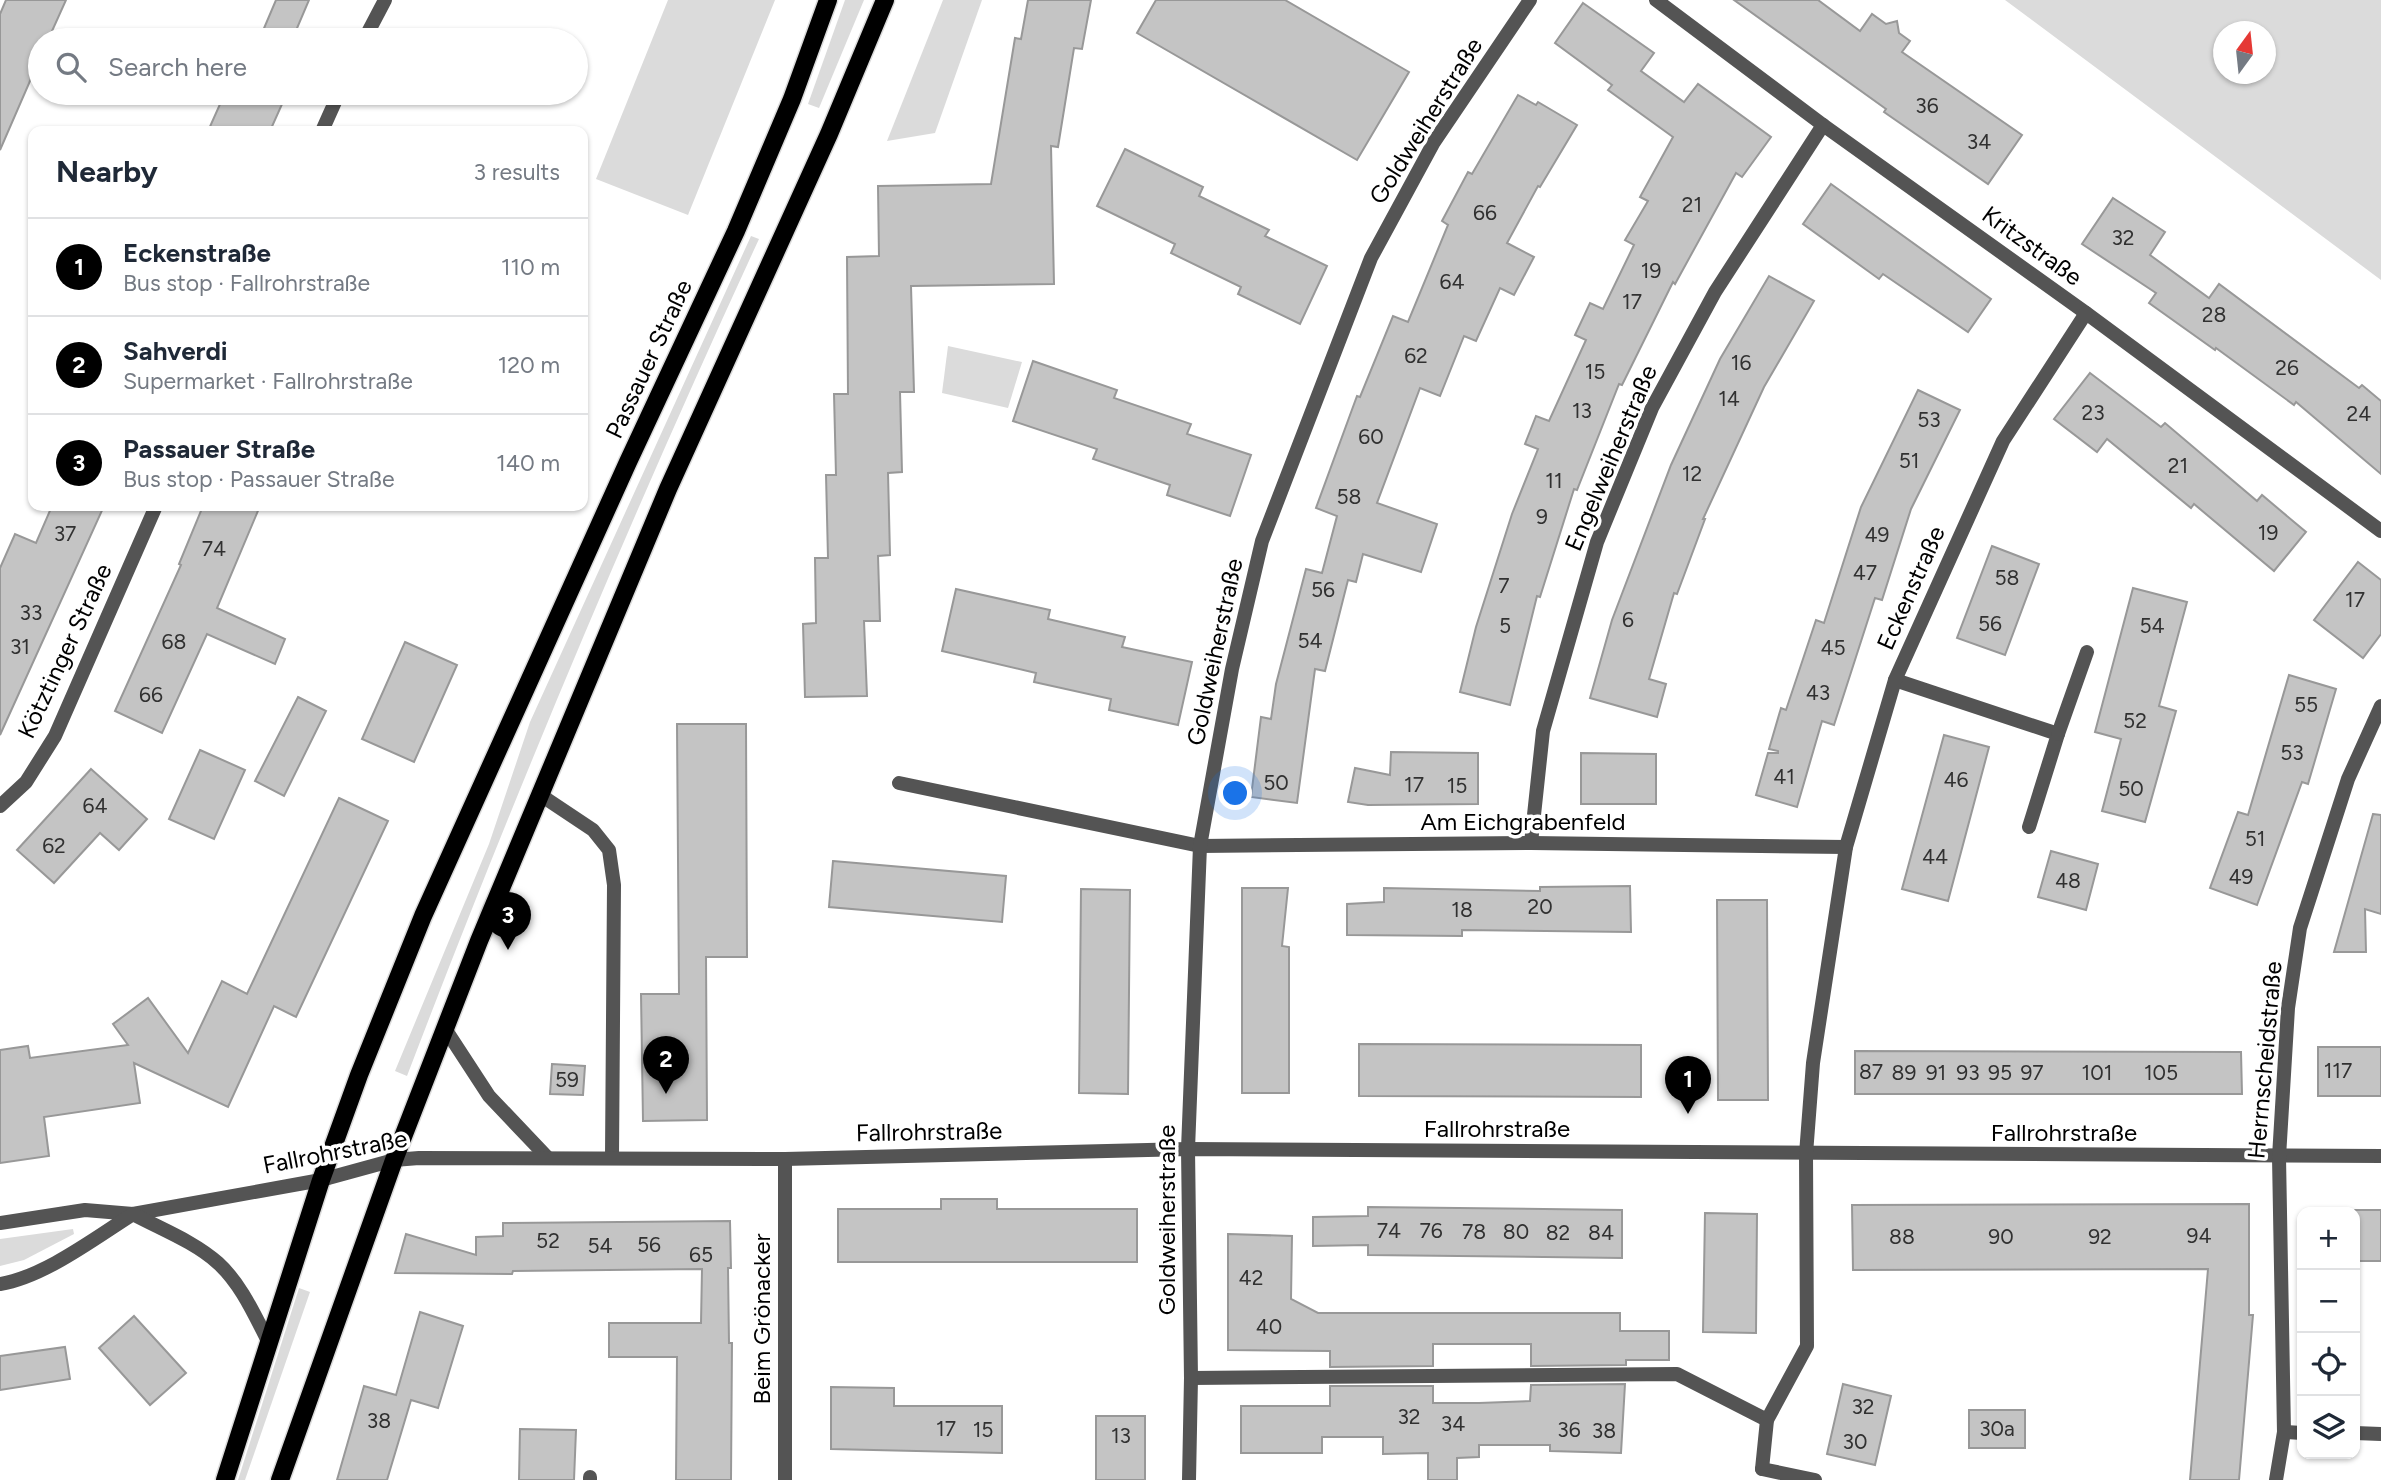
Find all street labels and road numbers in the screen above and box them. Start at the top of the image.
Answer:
street label: Goldweiherstraße [1363,32,1488,209]
street label: Kritzstraße [1977,200,2088,292]
street label: Passauer Straße [599,275,698,443]
street label: Engelweiherstraße [1558,360,1663,555]
street label: Eckenstraße [1870,521,1951,654]
street label: Goldweiherstraße [1181,556,1249,748]
street label: Kötztinger Straße [11,559,118,743]
street label: Am Eichgrabenfeld [1421,807,1625,836]
street label: Herrnscheidstraße [2241,960,2288,1160]
street label: Fallrohrstraße [1424,1114,1570,1143]
street label: Fallrohrstraße [856,1116,1002,1147]
street label: Fallrohrstraße [1991,1118,2137,1147]
street label: Fallrohrstraße [260,1123,410,1180]
street label: Goldweiherstraße [1152,1125,1181,1315]
street label: Beim Grönacker [747,1233,776,1405]

